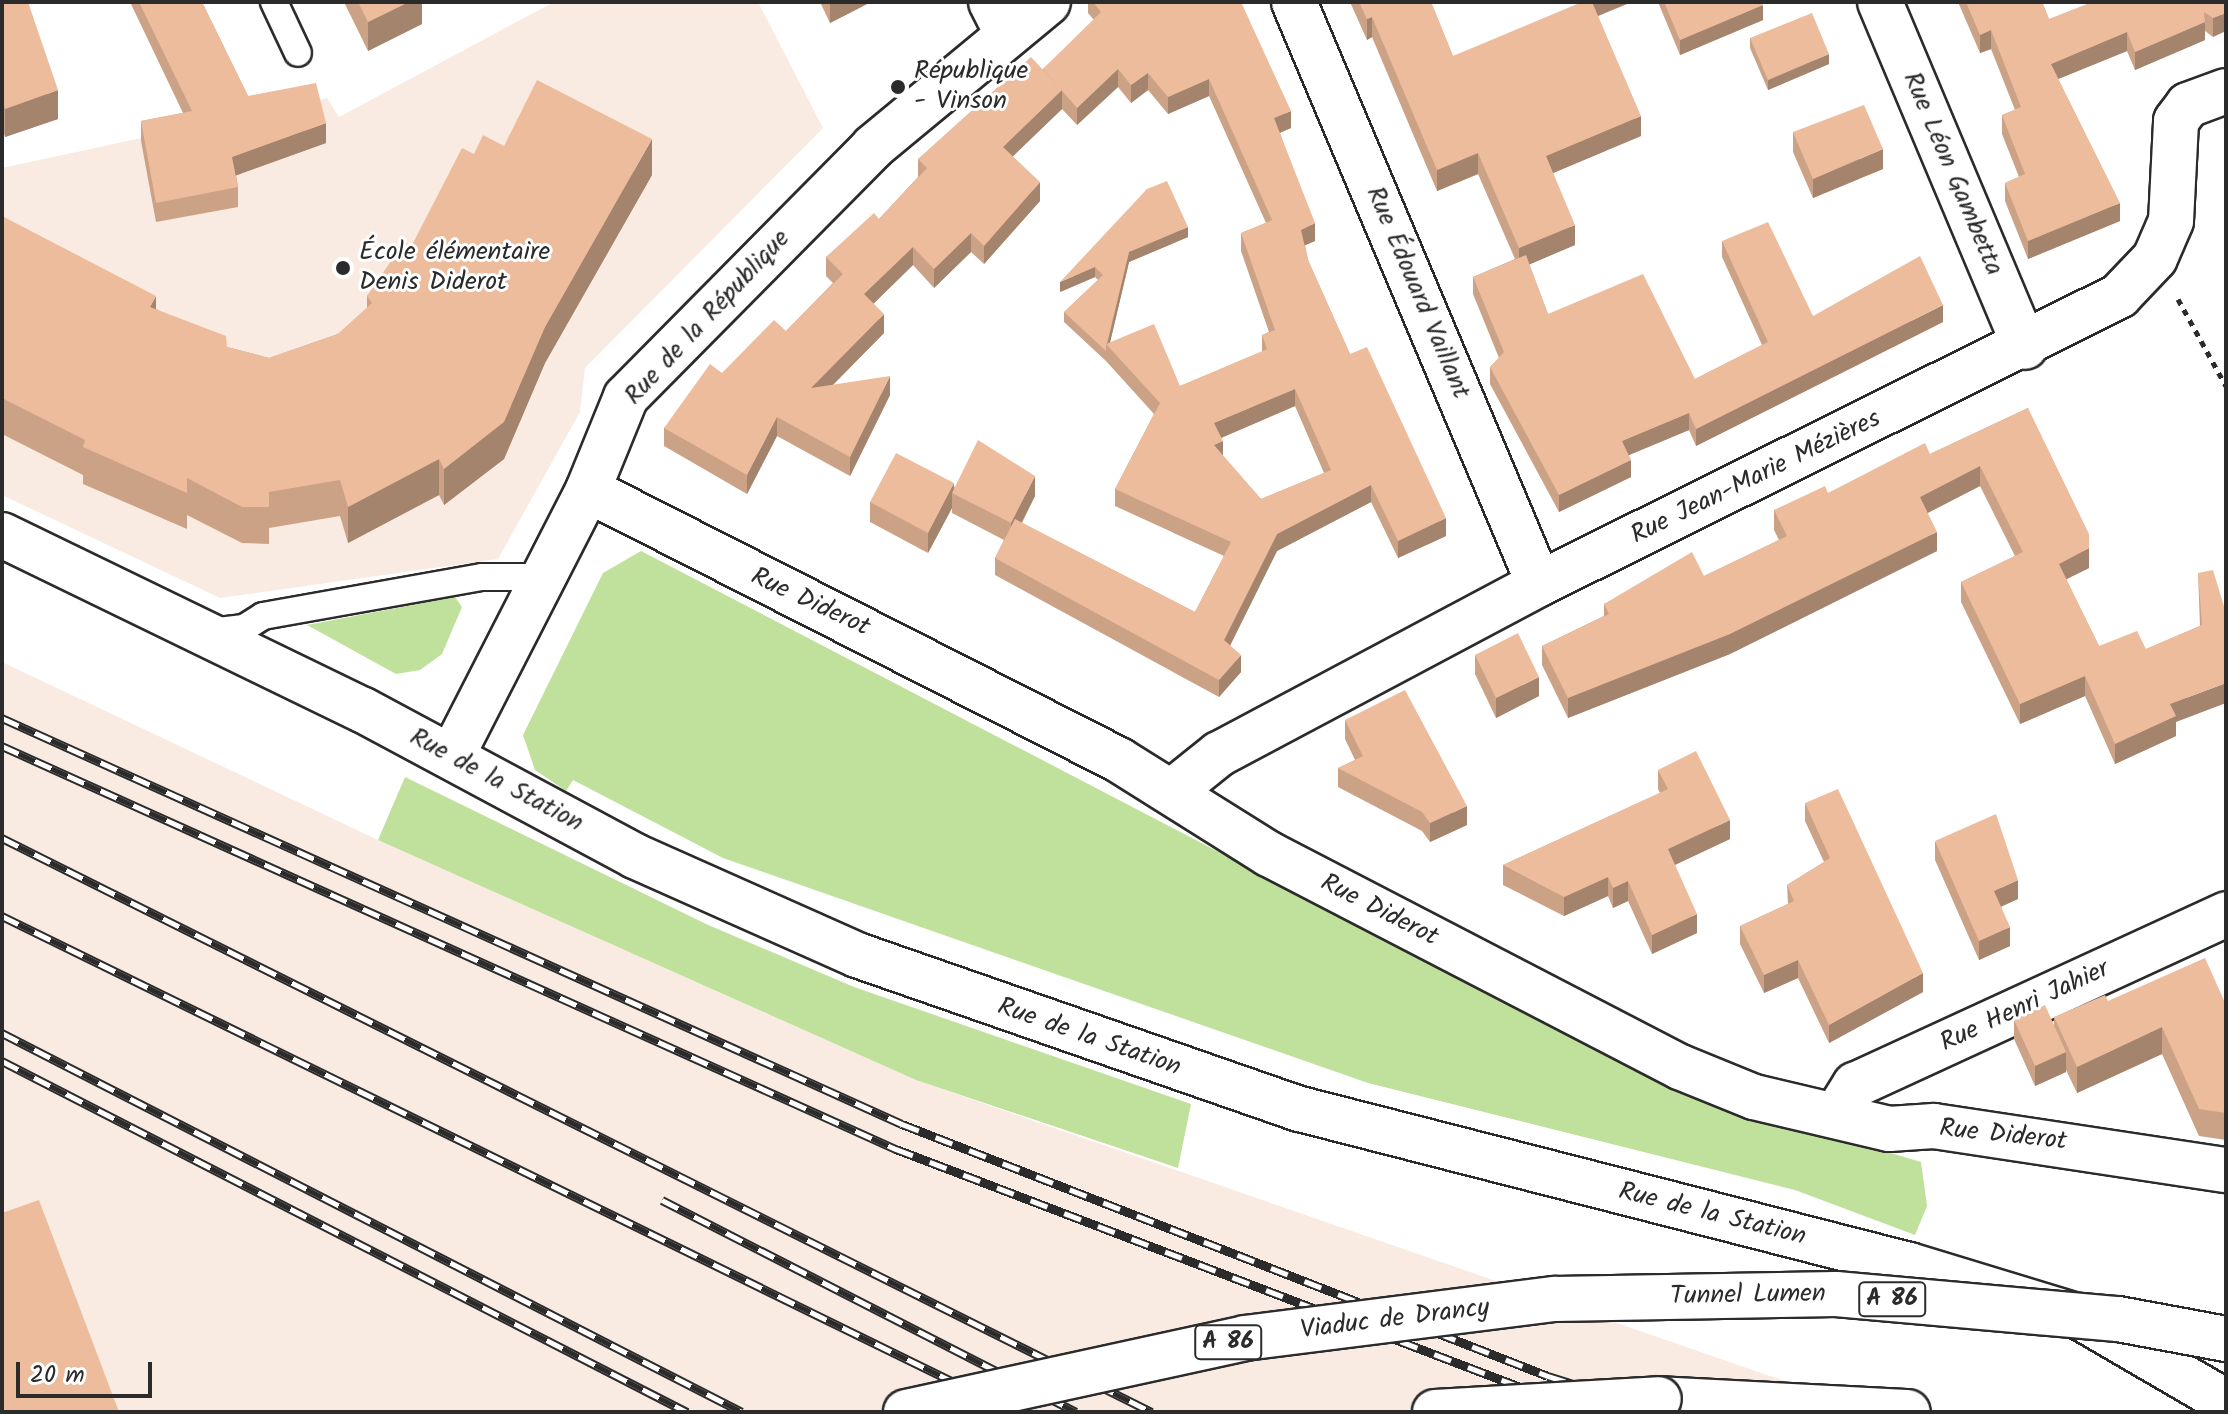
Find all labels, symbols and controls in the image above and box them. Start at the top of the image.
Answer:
place label: République - Vinson [914,56,1028,118]
street label: Rue Léon Gambetta [1895,68,2009,280]
marker: République - Vinson [889,78,907,96]
street label: Rue Édouard Vaillant [1358,182,1476,404]
street label: Rue de la République [619,224,797,412]
place label: École élémentaire Denis Diderot [359,237,550,298]
marker: École élémentaire Denis Diderot [334,259,352,277]
street label: Rue Jean-Marie Mézières [1626,404,1886,552]
street label: Rue Diderot [745,562,875,644]
street label: Rue de la Station [404,722,588,840]
street label: Rue Diderot [1315,868,1443,954]
street label: Rue Henri Jahier [1936,954,2114,1060]
street label: Rue de la Station [993,992,1185,1084]
street label: Rue Diderot [1938,1114,2068,1158]
street label: Rue de la Station [1615,1177,1809,1253]
street label: Tunnel Lumen [1670,1279,1826,1313]
road number: A 86 [1858,1279,1926,1319]
street label: Viaduc de Drancy [1299,1293,1491,1347]
road number: A 86 [1194,1322,1262,1362]
scale bar [20,1346,156,1396]
text: 20 m [30,1356,85,1395]

